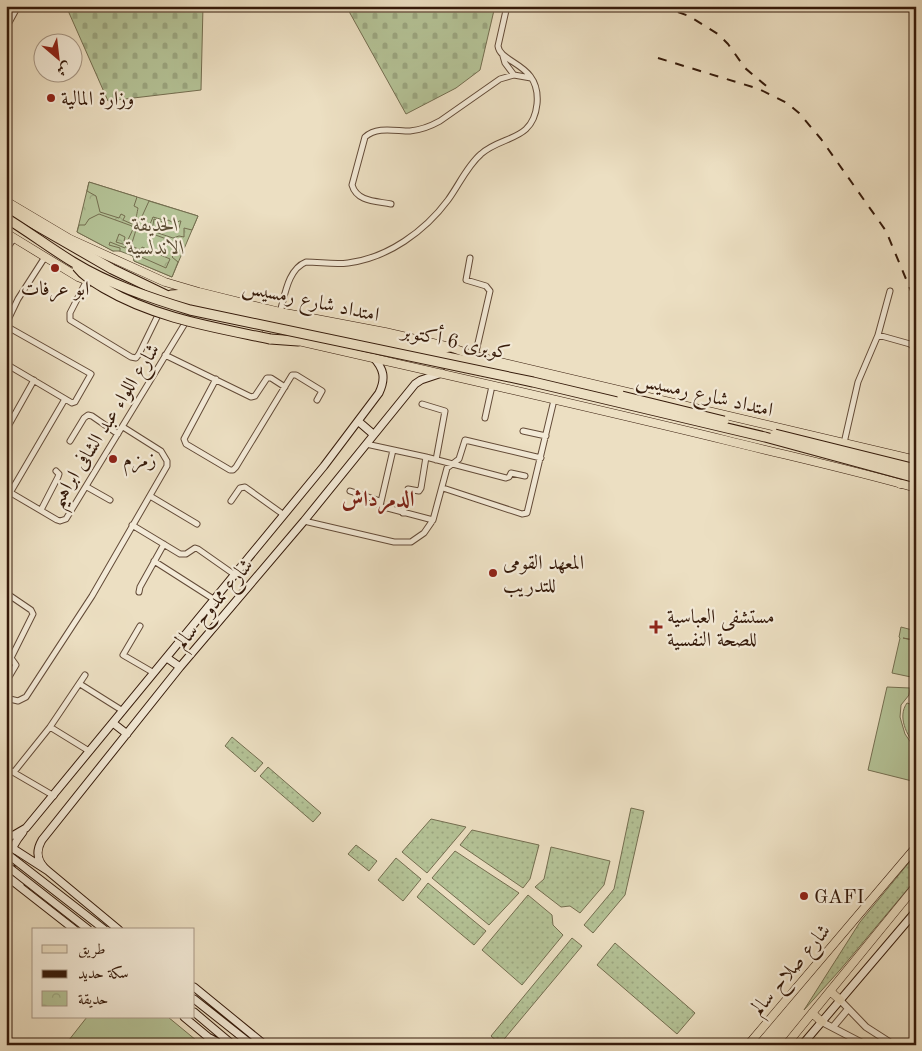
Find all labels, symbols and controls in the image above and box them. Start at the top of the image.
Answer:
north arrow [32,32,82,82]
text: ش [54,59,73,78]
place label: وزارة المالية [61,90,134,110]
marker: وزارة المالية [45,92,57,104]
park label: الحديقة الاندلسية [125,216,185,259]
marker: ابو عرفات [49,262,61,274]
street label: امتداد شارع رمسيس [239,278,381,332]
place label: ابو عرفات [21,280,89,302]
street label: كوبرى 6 أكتوبر [397,315,513,365]
street label: شارع اللواء عبد الشافى ابراهيم [47,341,171,516]
street label: امتداد شارع رمسيس [633,371,775,427]
place label: زمزم [123,451,156,477]
marker: زمزم [107,453,119,465]
district label: الدمرداش [341,489,415,515]
place label: المعهد القومى للتدريب [503,554,584,598]
street label: شارع ممدوح سالم [171,555,262,657]
marker: المعهد القومى للتدريب [487,567,499,579]
place label: مستشفى العباسية للصحة النفسية [667,608,774,651]
marker: مستشفى العباسية للصحة النفسية [649,620,663,634]
place label: GAFI [814,888,865,908]
marker: GAFI [798,890,810,902]
street label: شارع صلاح سالم [747,920,840,1023]
legend [32,928,195,1018]
text: طريق [78,943,105,959]
text: سكة حديد [78,965,129,982]
text: حديقة [78,993,108,1008]

